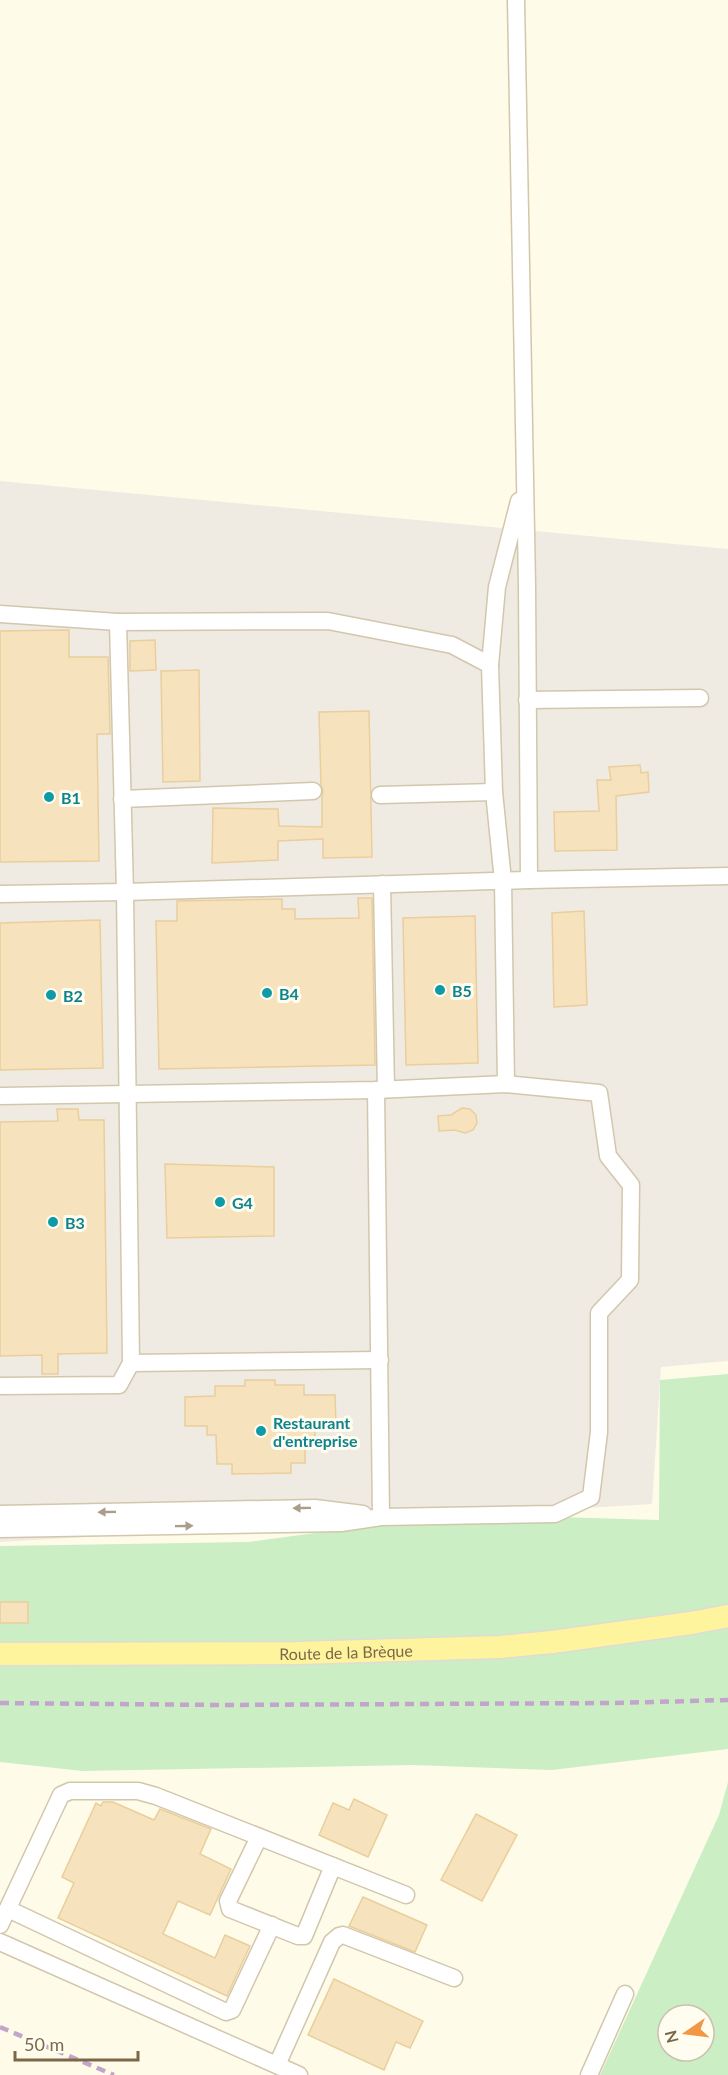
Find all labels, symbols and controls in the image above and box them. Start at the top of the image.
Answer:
place label: B1 [61,788,81,807]
marker: B1 [42,790,56,804]
place label: B5 [452,981,472,1000]
marker: B5 [433,983,447,997]
place label: B4 [279,984,299,1003]
place label: B2 [63,986,83,1005]
marker: B4 [260,986,274,1000]
marker: B2 [44,988,58,1002]
place label: G4 [232,1193,253,1212]
marker: G4 [213,1195,227,1209]
place label: B3 [65,1213,85,1232]
marker: B3 [46,1215,60,1229]
place label: Restaurant d'entreprise [273,1413,358,1450]
marker: Restaurant d'entreprise [254,1424,268,1438]
one-way arrow [293,1503,312,1513]
one-way arrow [98,1507,117,1516]
one-way arrow [175,1521,194,1531]
street label: Route de la Brèque [279,1640,413,1663]
north arrow [656,2003,716,2063]
scale bar [15,2024,138,2062]
text: N [660,2028,682,2045]
text: 50 m [24,2033,64,2055]

